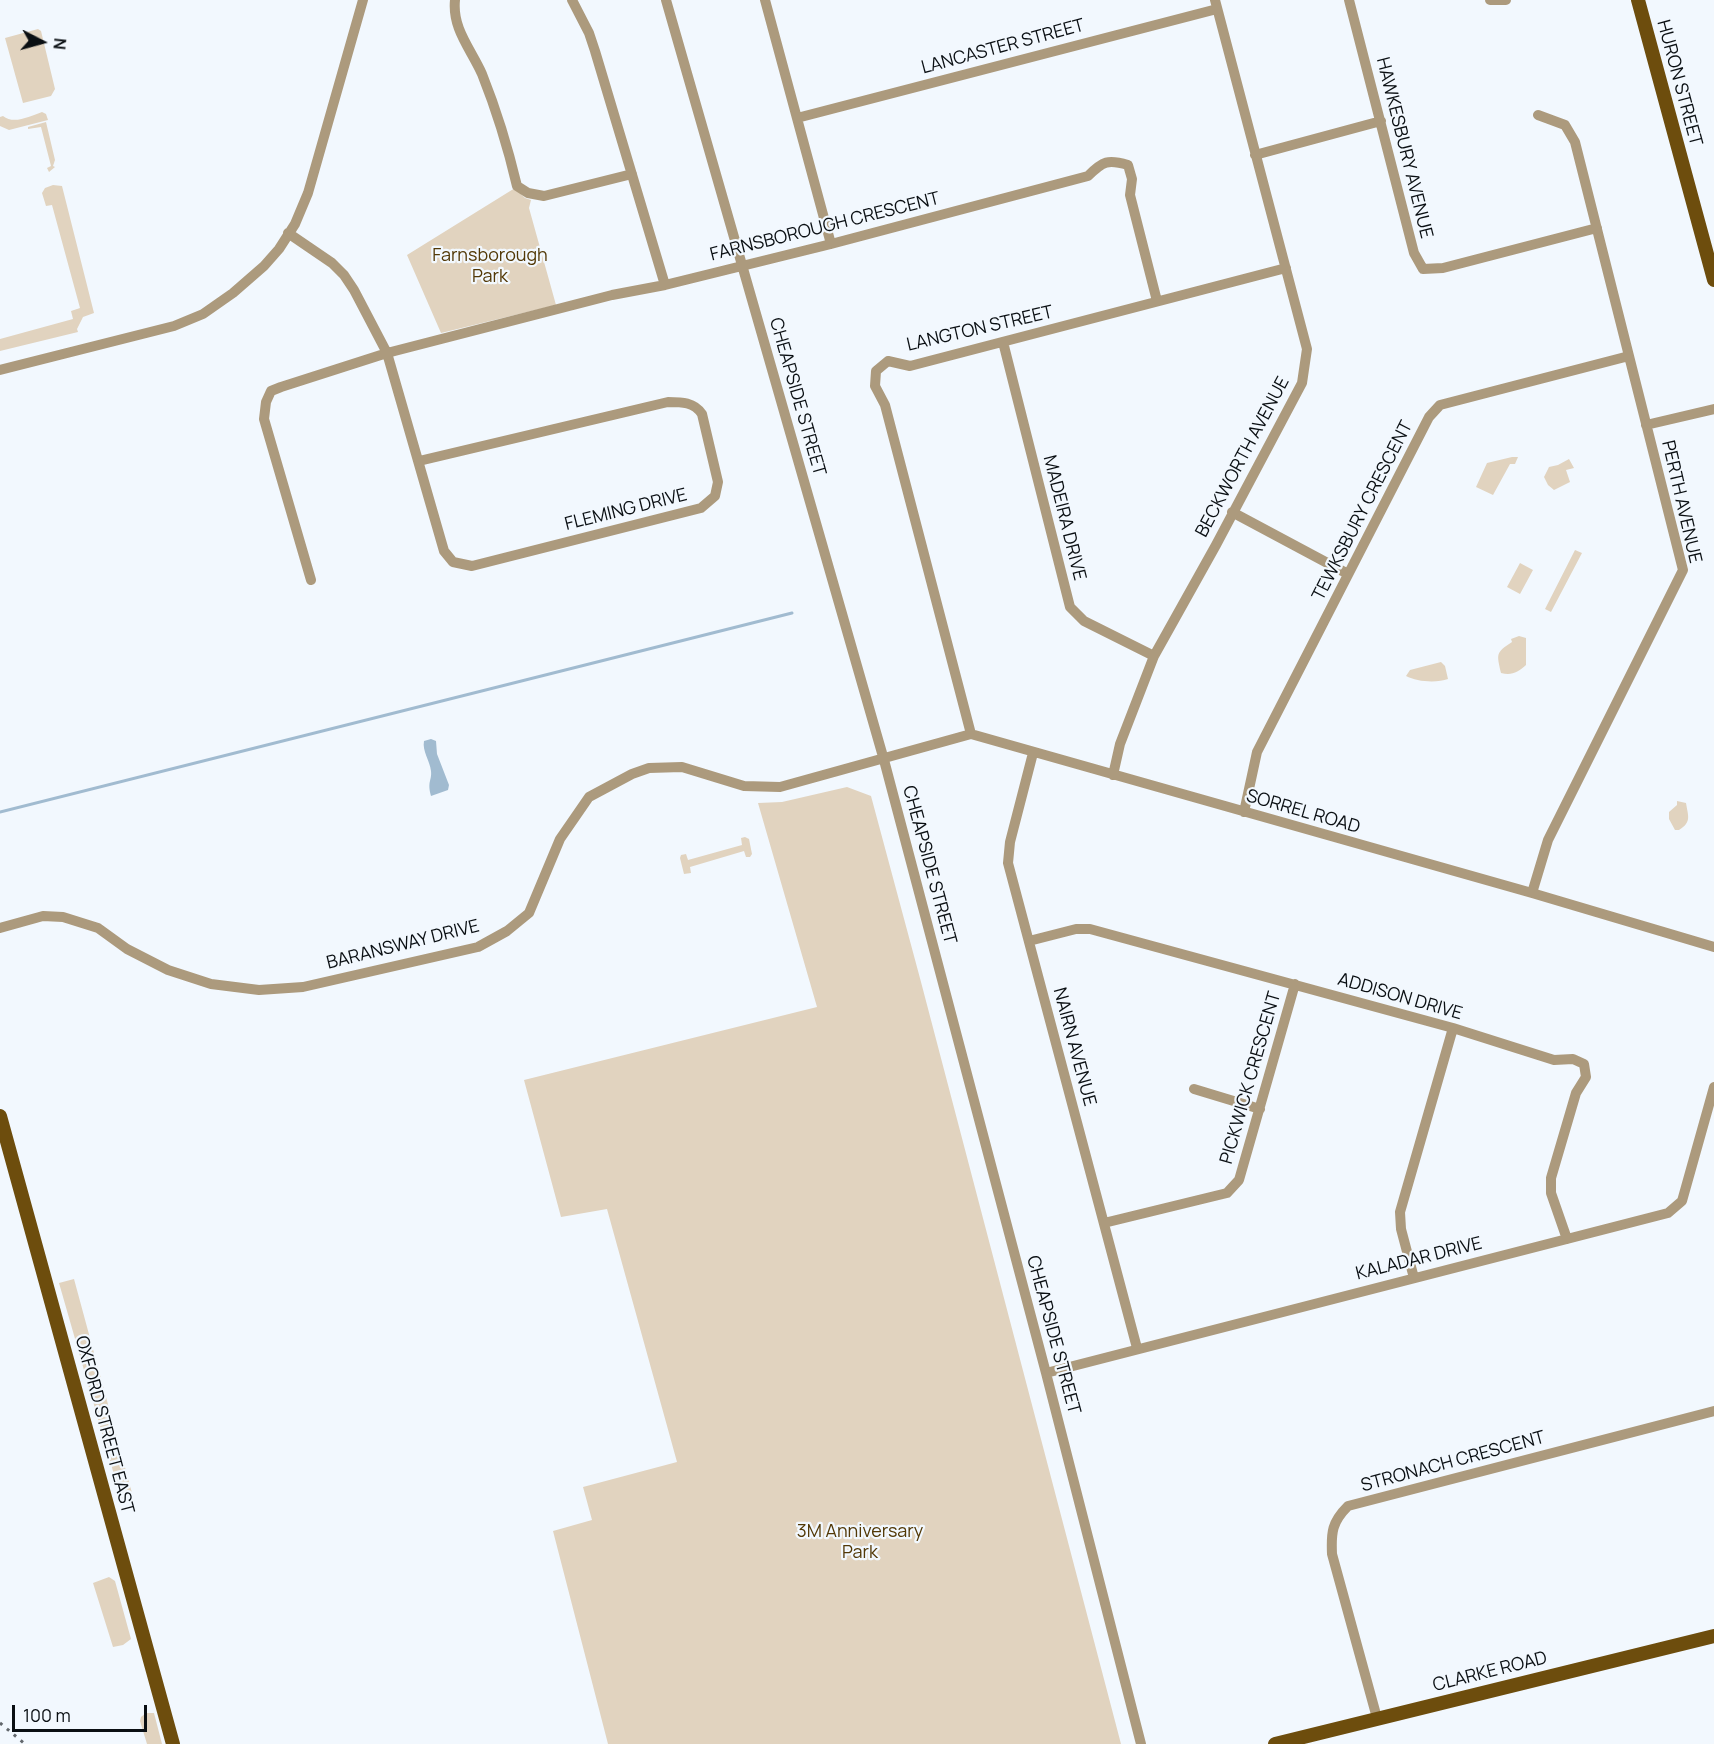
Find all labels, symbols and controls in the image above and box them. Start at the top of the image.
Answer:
north arrow [12,12,72,72]
street label: LANCASTER STREET [919,15,1087,79]
street label: HURON STREET [1652,18,1706,148]
text: N [48,37,71,51]
street label: HAWKESBURY AVENUE [1371,55,1437,241]
street label: FARNSBOROUGH CRESCENT [708,188,942,266]
park label: Farnsborough Park [432,245,548,288]
street label: LANGTON STREET [905,302,1055,356]
street label: CHEAPSIDE STREET [764,315,830,479]
street label: BECKWORTH AVENUE [1192,373,1294,541]
street label: TEWKSBURY CRESCENT [1308,418,1418,604]
street label: PERTH AVENUE [1656,438,1706,566]
street label: MADEIRA DRIVE [1038,453,1090,583]
street label: FLEMING DRIVE [563,484,689,536]
street label: CHEAPSIDE STREET [897,783,961,947]
street label: SORREL ROAD [1244,785,1362,839]
street label: BARANSWAY DRIVE [324,916,482,974]
street label: ADDISON DRIVE [1335,969,1465,1025]
street label: NAIRN AVENUE [1048,985,1100,1109]
street label: PICKWICK CRESCENT [1216,989,1286,1167]
street label: KALADAR DRIVE [1354,1233,1484,1285]
street label: CHEAPSIDE STREET [1021,1253,1085,1417]
street label: OXFORD STREET EAST [70,1334,138,1516]
street label: STRONACH CRESCENT [1359,1427,1547,1497]
park label: 3M Anniversary Park [797,1521,923,1564]
street label: CLARKE ROAD [1431,1647,1549,1697]
scale bar [15,1693,150,1731]
text: 100 m [23,1703,71,1727]

